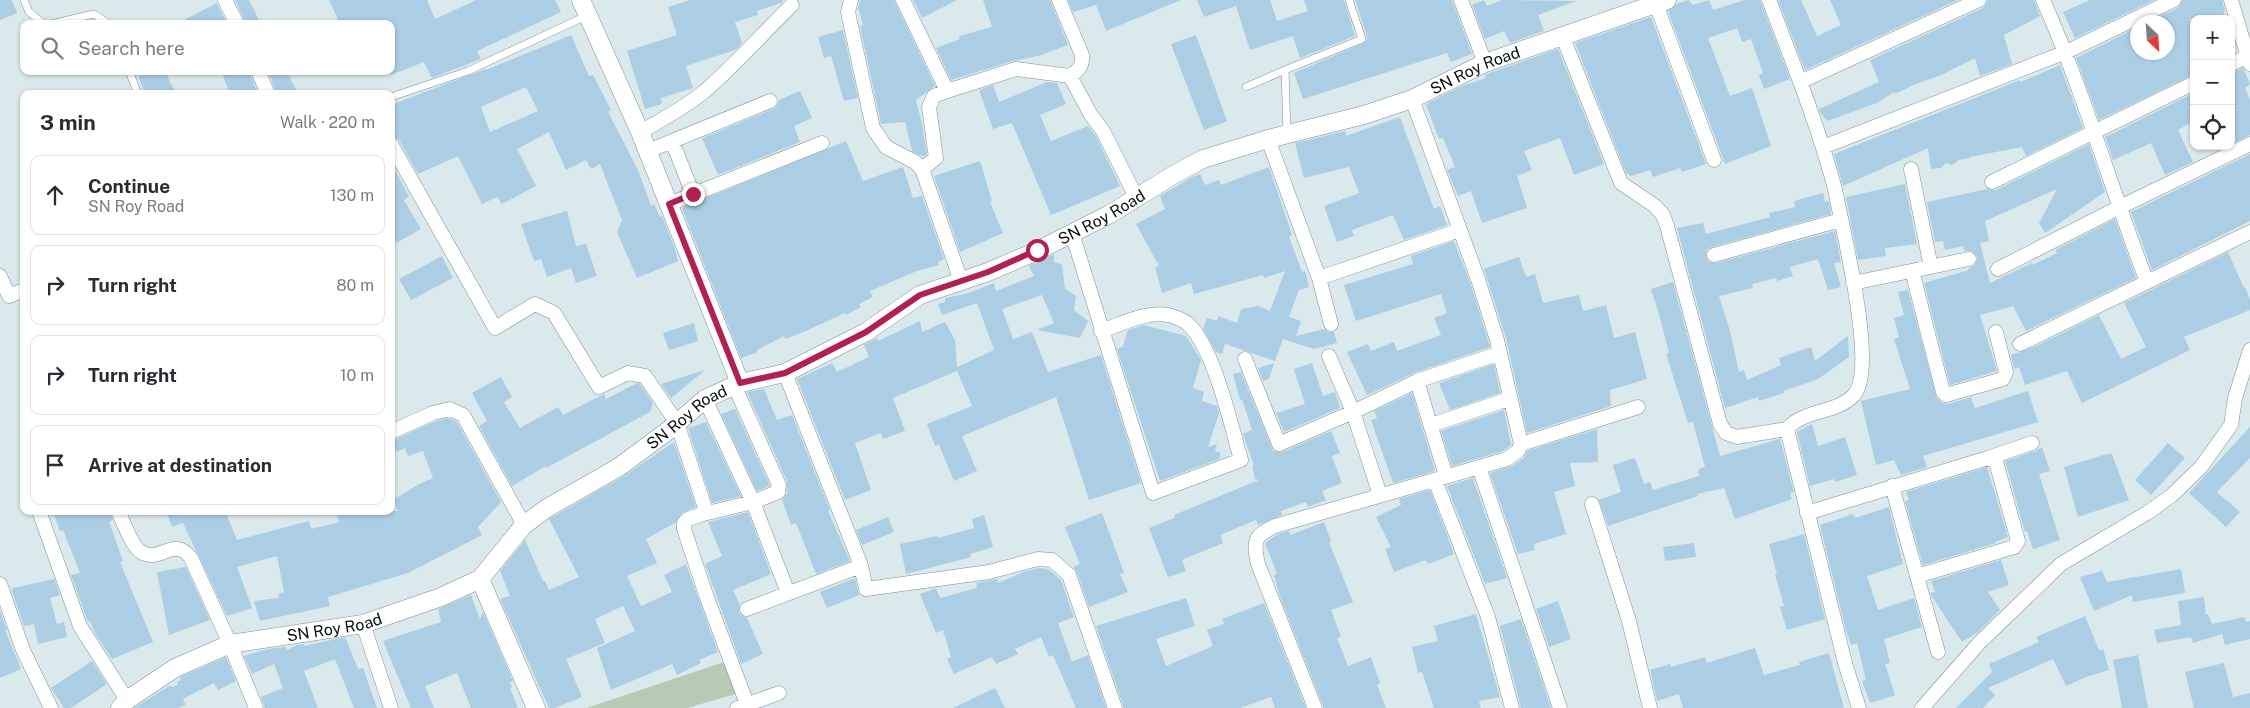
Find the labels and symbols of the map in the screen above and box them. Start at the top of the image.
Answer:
north arrow [2130,15,2175,60]
street label: SN Roy Road [1427,43,1523,99]
route end [682,183,705,206]
street label: SN Roy Road [1055,186,1149,249]
route start [1026,239,1049,262]
street label: SN Roy Road [643,381,730,453]
street label: SN Roy Road [285,609,385,645]

